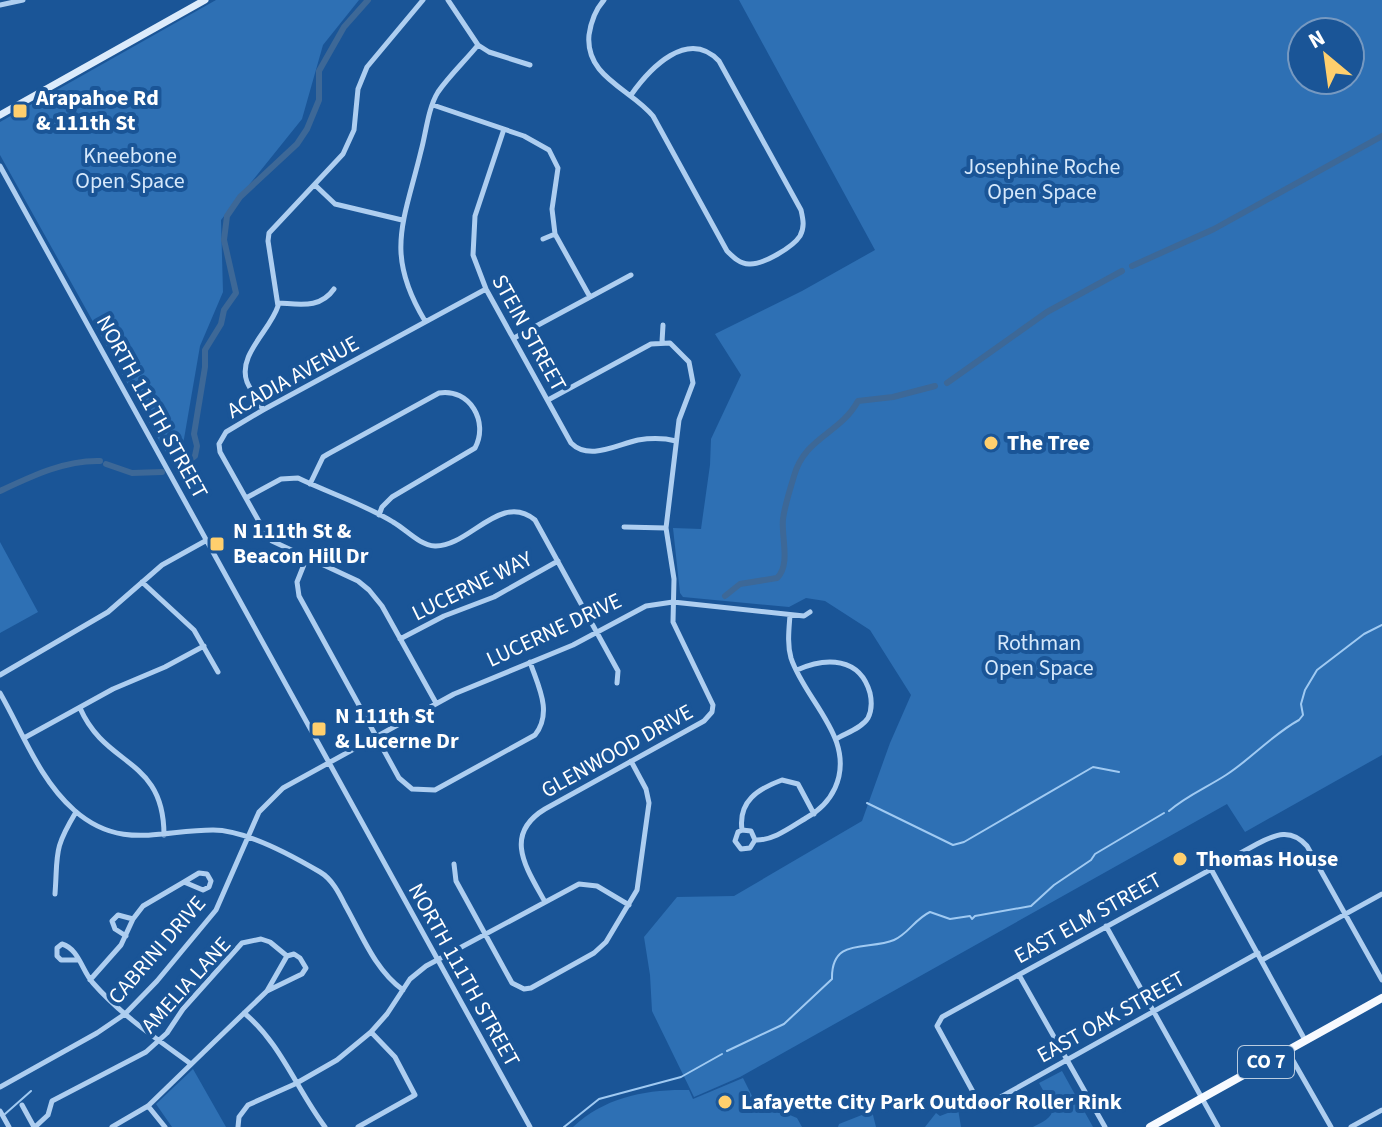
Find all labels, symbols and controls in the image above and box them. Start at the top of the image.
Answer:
north arrow [1286,16,1366,96]
text: N [1303,22,1331,57]
place label: Arapahoe Rd & 111th St [35,82,159,139]
marker: Arapahoe Rd & 111th St [11,102,29,120]
park label: Kneebone Open Space [75,140,185,197]
park label: Josephine Roche Open Space [964,151,1120,208]
street label: STEIN STREET [484,269,575,398]
street label: NORTH 111TH STREET [88,309,216,505]
street label: ACADIA AVENUE [221,327,365,427]
place label: The Tree [1007,427,1090,459]
marker: The Tree [982,434,1000,452]
place label: N 111th St & Beacon Hill Dr [233,515,369,572]
marker: N 111th St & Beacon Hill Dr [208,535,226,553]
street label: LUCERNE WAY [406,543,538,629]
street label: LUCERNE DRIVE [481,585,627,675]
park label: Rothman Open Space [984,627,1094,684]
street label: GLENWOOD DRIVE [535,696,699,806]
place label: N 111th St & Lucerne Dr [335,700,459,757]
marker: N 111th St & Lucerne Dr [310,720,328,738]
place label: Thomas House [1196,843,1338,875]
marker: Thomas House [1171,850,1189,868]
street label: EAST ELM STREET [1008,864,1168,972]
street label: NORTH 111TH STREET [400,877,528,1073]
street label: CABRINI DRIVE [101,889,213,1011]
street label: AMELIA LANE [134,929,238,1041]
street label: EAST OAK STREET [1031,963,1191,1071]
road number: CO 7 [1238,1046,1294,1078]
place label: Lafayette City Park Outdoor Roller Rink [741,1086,1122,1118]
marker: Lafayette City Park Outdoor Roller Rink [716,1093,734,1111]

